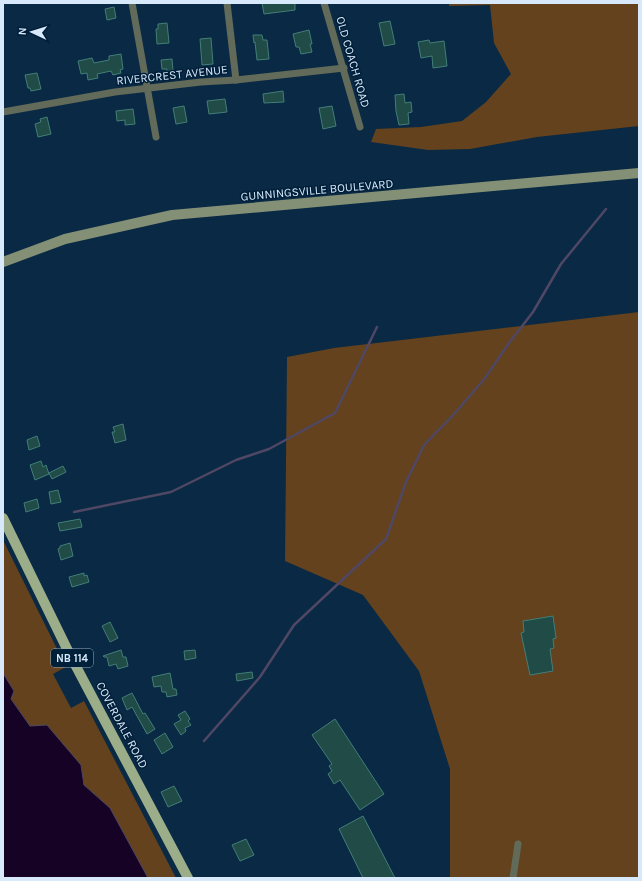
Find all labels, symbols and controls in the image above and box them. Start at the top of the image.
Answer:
north arrow [12,12,52,52]
street label: OLD COACH ROAD [333,15,373,109]
text: N [16,27,29,36]
street label: RIVERCREST AVENUE [116,62,228,88]
street label: GUNNINGSVILLE BOULEVARD [240,176,394,204]
road number: NB 114 [51,649,93,667]
street label: COVERDALE ROAD [93,679,151,771]

